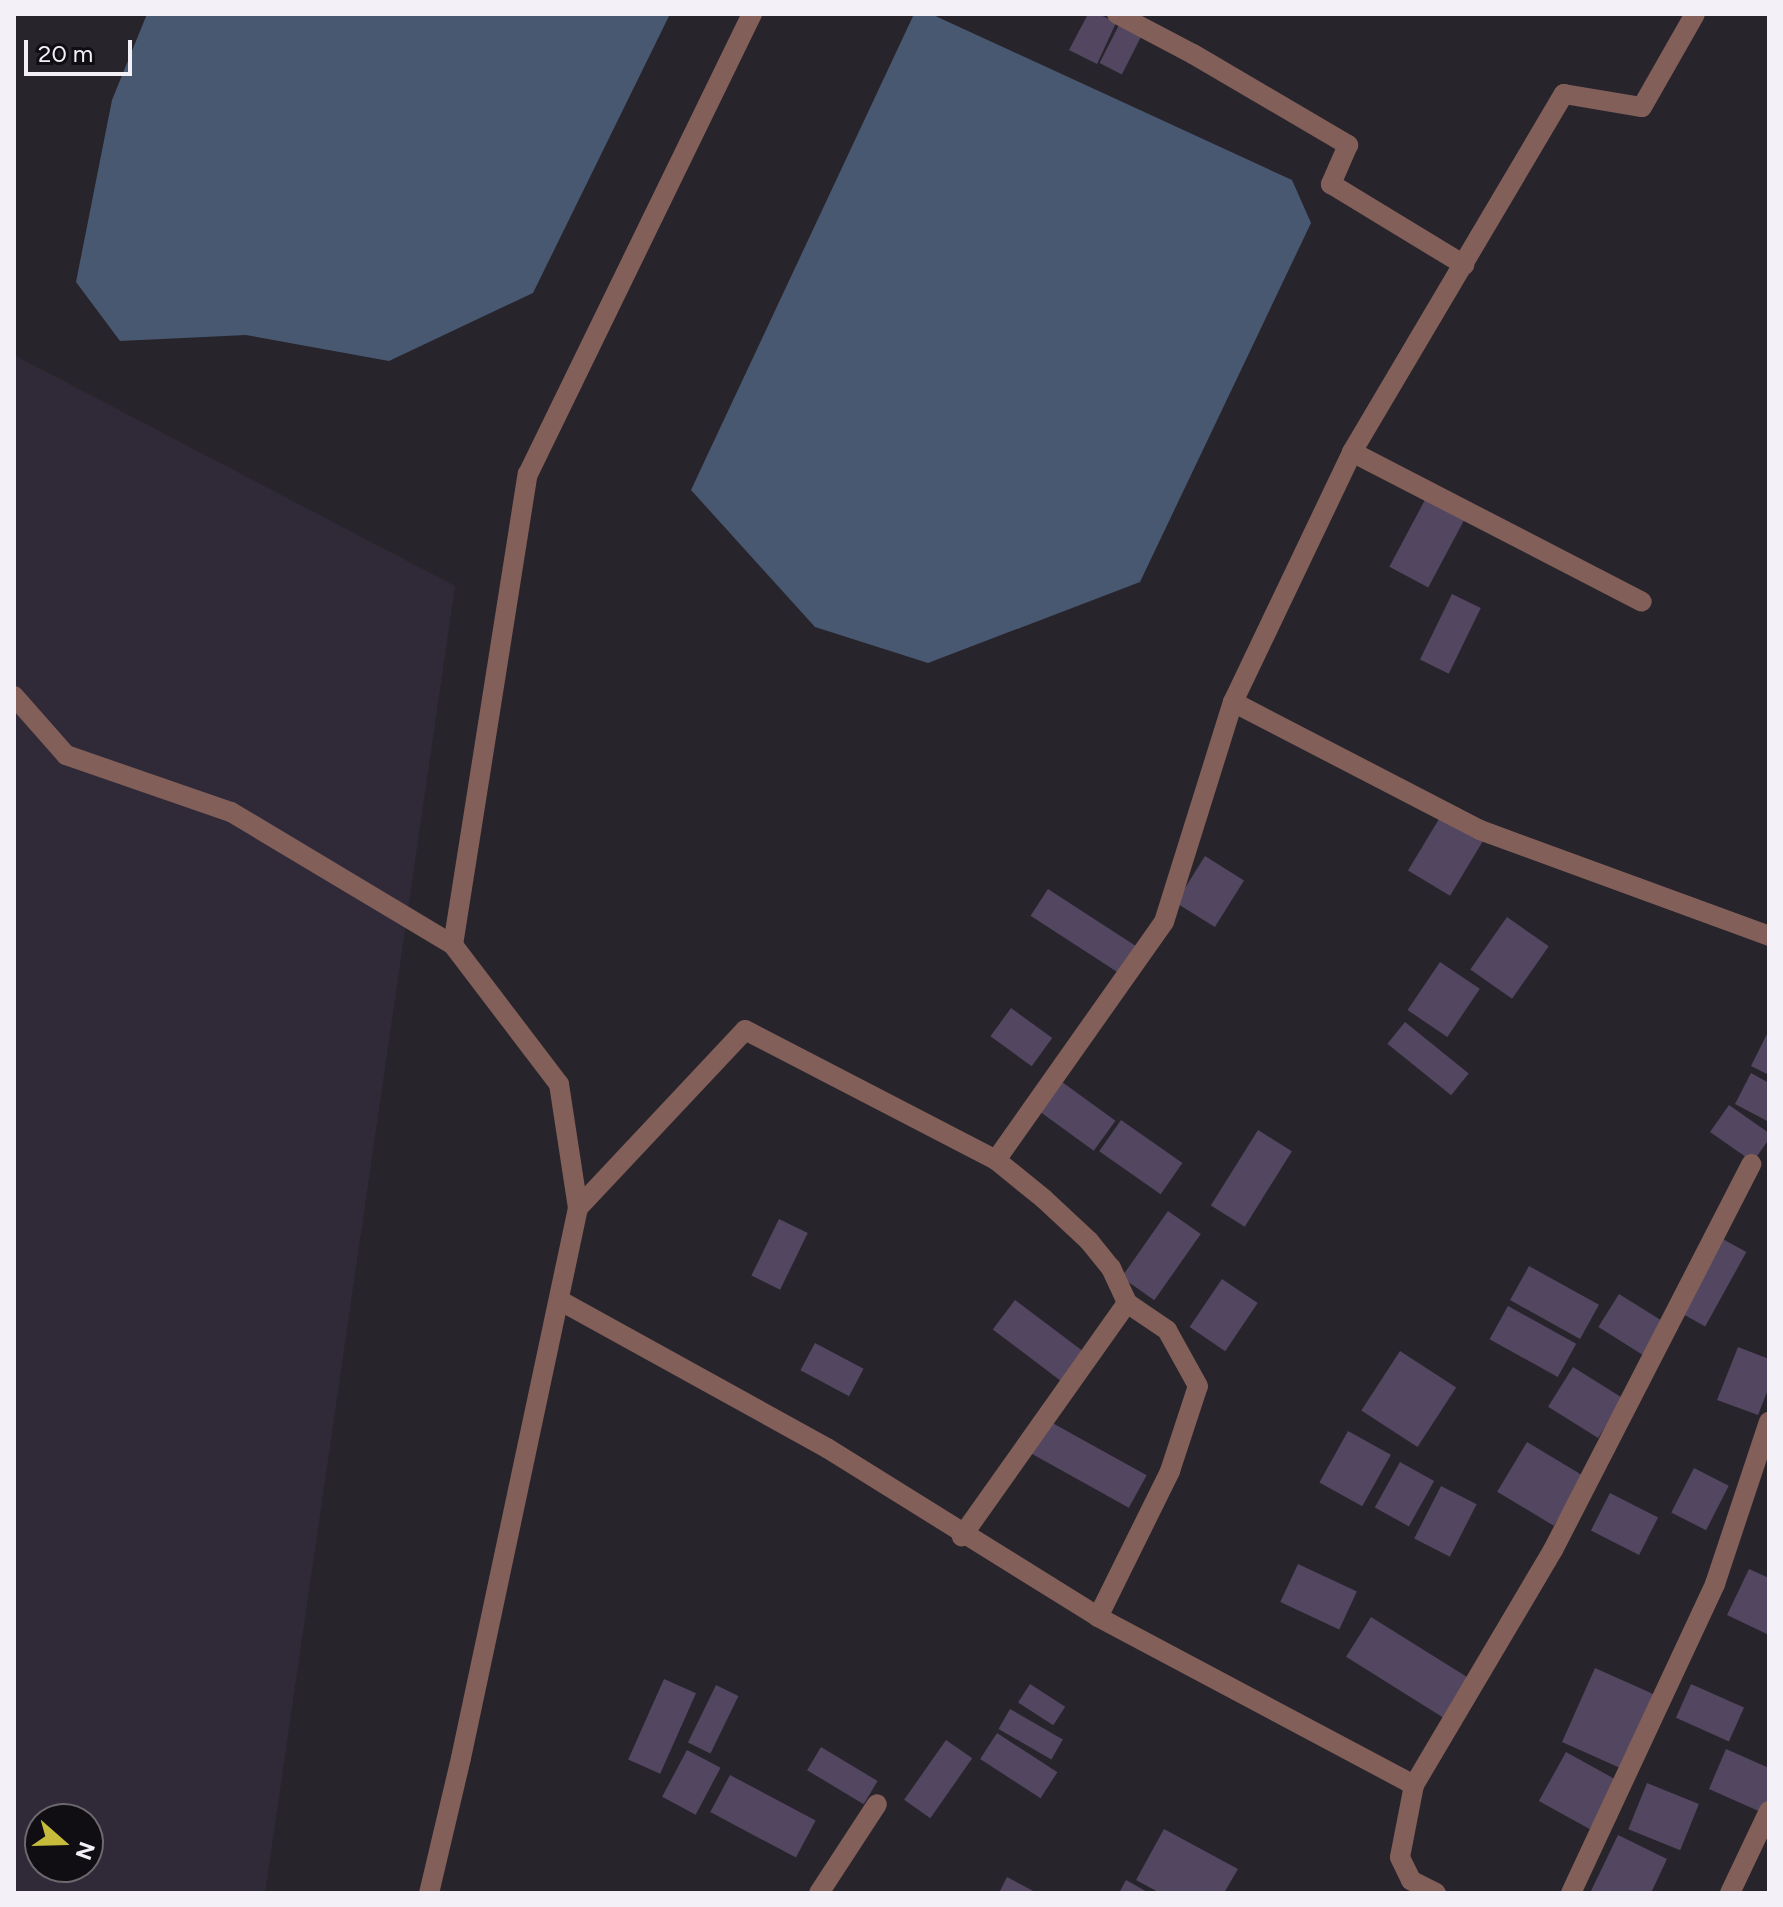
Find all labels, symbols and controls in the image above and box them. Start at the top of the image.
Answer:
scale bar [28,24,136,74]
text: 20 m [38,39,93,68]
north arrow [24,1803,104,1883]
text: N [70,1838,101,1863]

